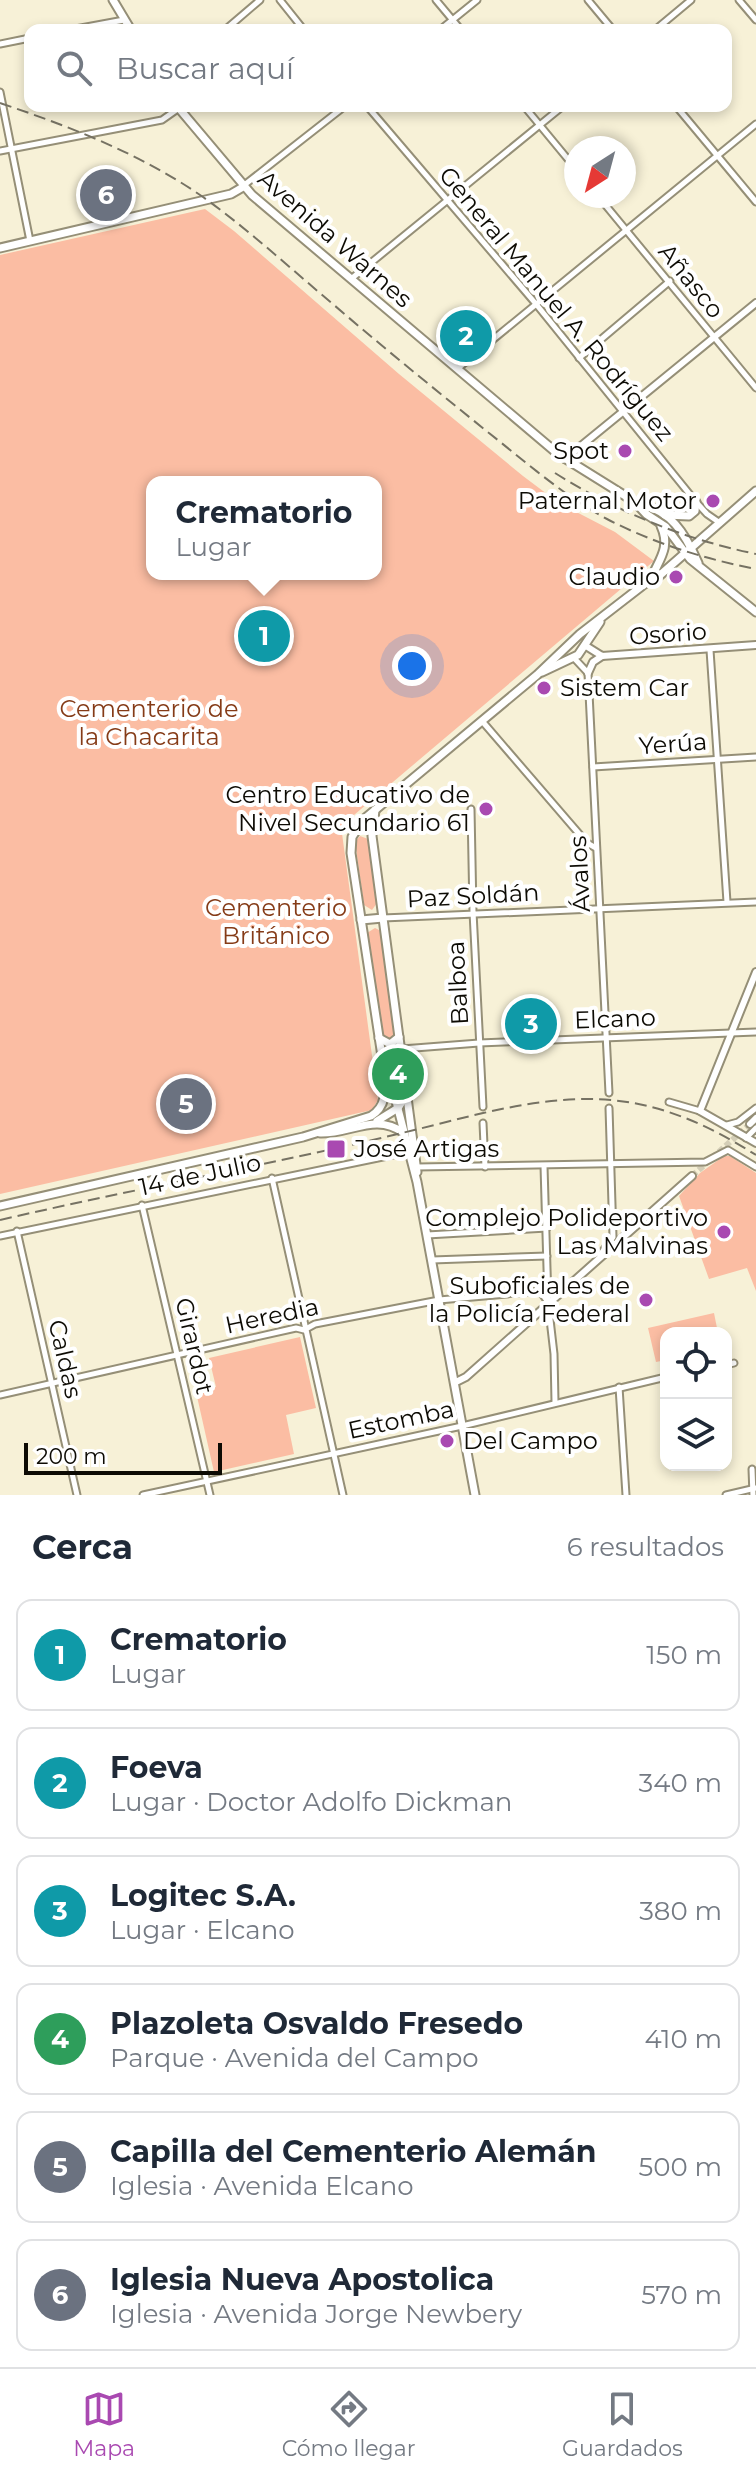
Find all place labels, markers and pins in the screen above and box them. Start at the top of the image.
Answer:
pin: 6 [80,165,132,225]
pin: 2 [440,306,492,366]
place label: Spot [553,436,609,465]
marker: Spot [616,442,634,460]
place label: Paternal Motor [518,486,697,515]
marker: Paternal Motor [704,492,722,510]
place label: Claudio [568,562,660,591]
marker: Claudio [667,568,685,586]
pin: 1 [238,606,290,666]
place label: Sistem Car [560,673,689,702]
marker: Sistem Car [535,679,553,697]
place label: Centro Educativo de Nivel Secundario 61 [226,780,470,837]
marker: Centro Educativo de Nivel Secundario 61 [477,800,495,818]
pin: 3 [505,994,557,1054]
pin: 4 [372,1044,424,1104]
pin: 5 [160,1074,212,1134]
place label: José Artigas [353,1134,499,1163]
marker: José Artigas [325,1138,347,1160]
place label: Complejo Polideportivo Las Malvinas [425,1203,708,1260]
marker: Complejo Polideportivo Las Malvinas [715,1223,733,1241]
place label: Suboficiales de la Policía Federal [429,1271,630,1328]
marker: Suboficiales de la Policía Federal [637,1291,655,1309]
place label: Del Campo [463,1426,598,1455]
marker: Del Campo [438,1432,456,1450]

